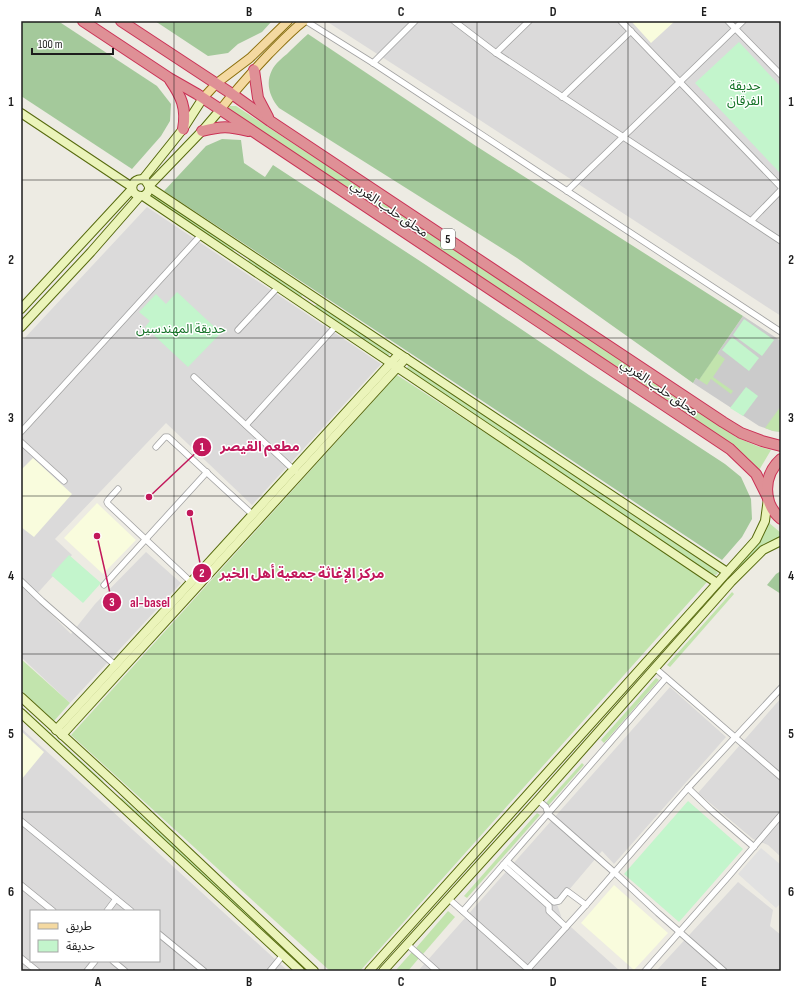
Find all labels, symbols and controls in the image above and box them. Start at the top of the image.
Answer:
text: A [94,4,102,20]
text: B [246,4,252,20]
text: C [398,4,405,20]
text: D [550,4,557,20]
text: E [701,4,707,20]
scale bar [32,30,113,56]
text: 100 m [38,37,63,52]
park label: حديقة الفرقان [727,78,763,109]
text: 1 [8,94,14,110]
text: 1 [788,94,794,110]
street label: محلق حلب الغربي [346,177,432,243]
road number: 5 [441,229,455,249]
text: 2 [8,252,14,268]
text: 2 [788,252,794,268]
park label: حديقة المهندسين [136,321,226,337]
street label: محلق حلب الغربي [616,356,702,422]
text: 3 [8,410,14,426]
text: 3 [788,410,794,426]
callout: مطعم القيصر [192,434,308,460]
text: مطعم القيصر [219,438,300,457]
text: 1 [200,440,205,455]
callout: مركز الإغاثة جمعية أهل الخير [192,560,392,586]
text: مركز الإغاثة جمعية أهل الخير [219,564,384,583]
text: 2 [199,566,205,581]
text: 4 [8,568,14,584]
text: 4 [788,568,794,584]
callout: al-basel [102,589,178,615]
text: al-basel [130,594,170,611]
text: 3 [109,595,115,610]
text: 5 [8,726,14,742]
text: 5 [788,726,794,742]
text: 6 [8,884,14,900]
text: 6 [788,884,794,900]
legend [30,910,160,962]
text: طريق [66,919,92,934]
text: حديقة [66,939,95,954]
text: A [94,974,102,990]
text: B [246,974,252,990]
text: C [398,974,405,990]
text: D [550,974,557,990]
text: E [701,974,707,990]

